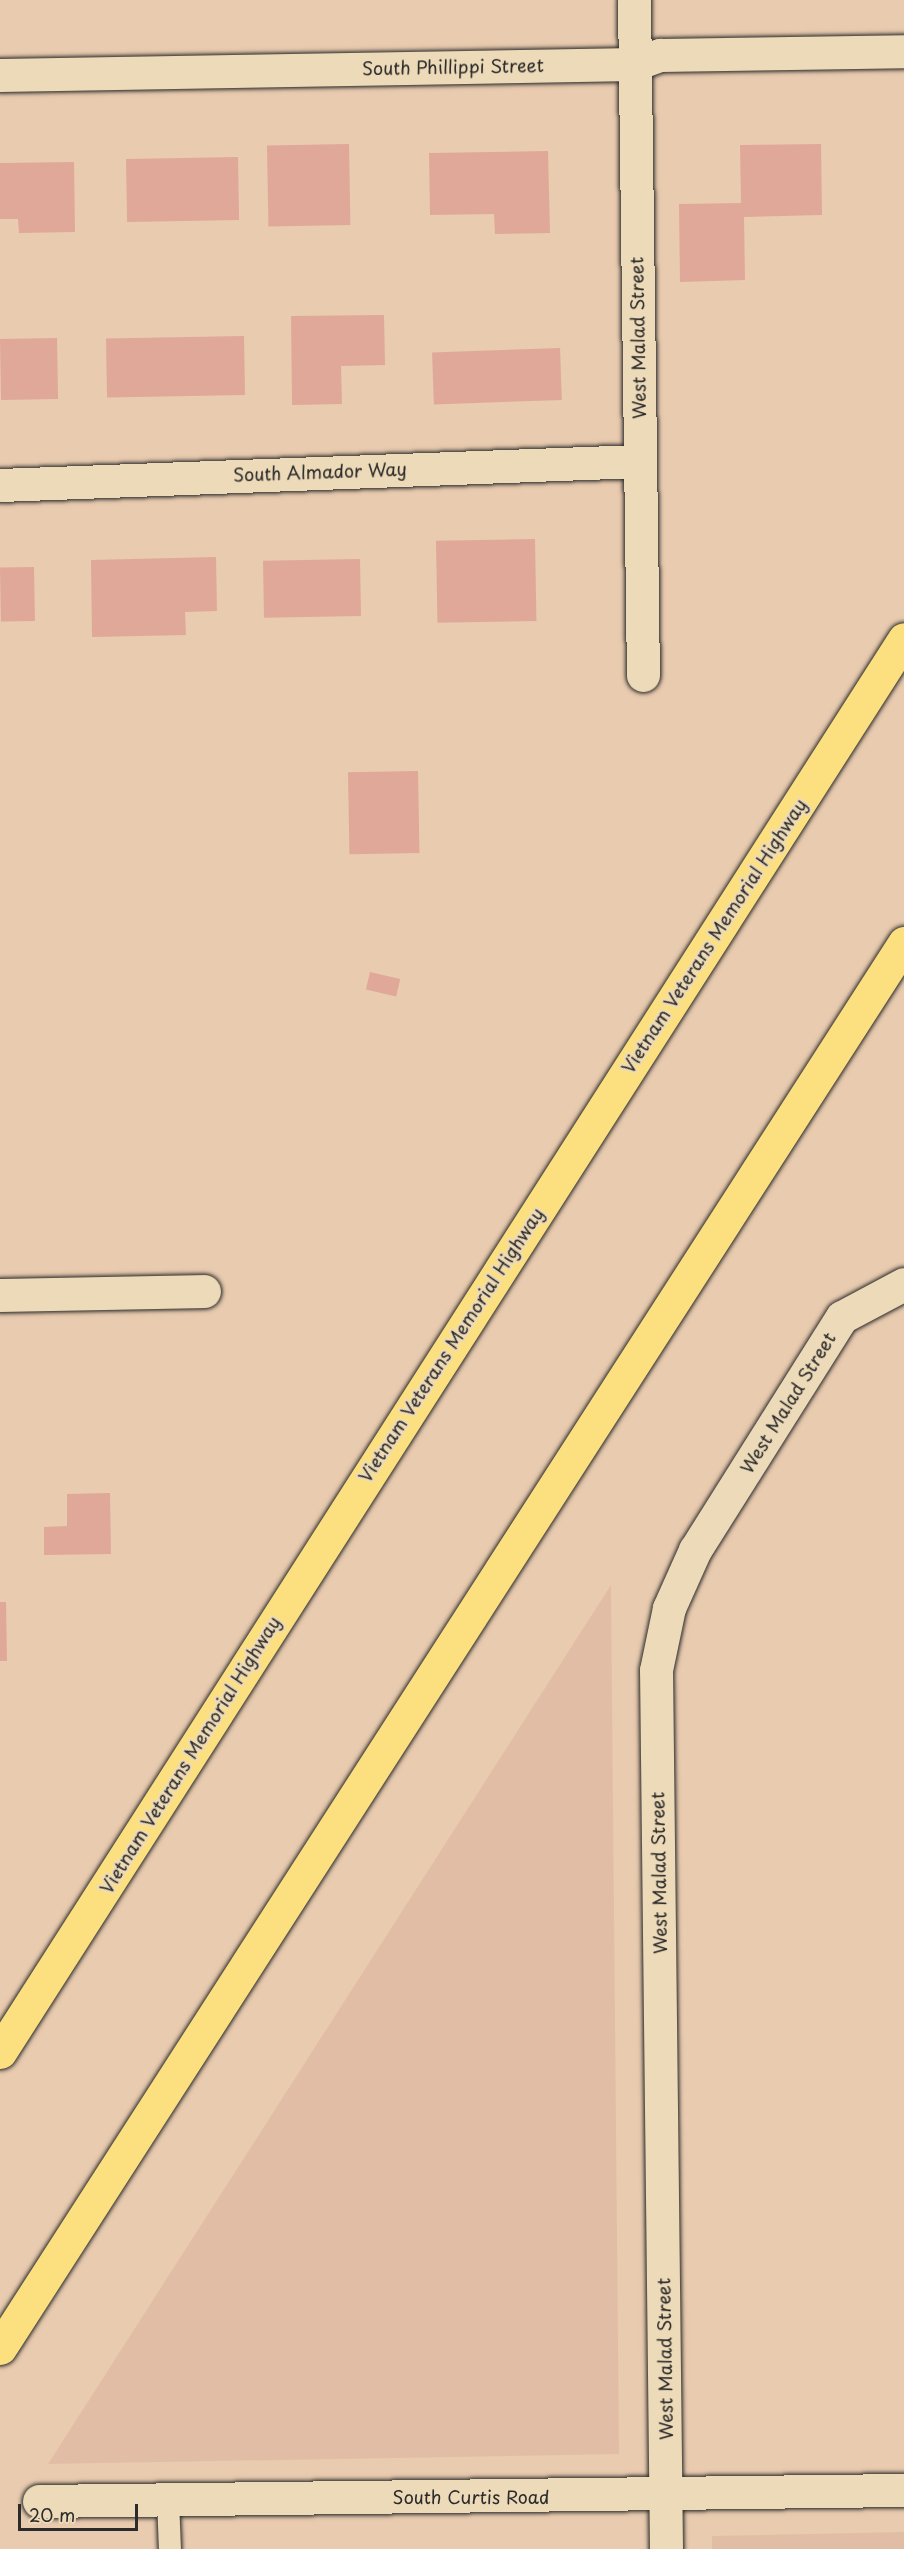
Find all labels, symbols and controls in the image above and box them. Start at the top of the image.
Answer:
street label: South Phillippi Street [361,55,545,79]
street label: West Malad Street [626,257,650,419]
street label: South Almador Way [232,458,408,486]
street label: Vietnam Veterans Memorial Highway [617,795,811,1077]
street label: Vietnam Veterans Memorial Highway [354,1204,548,1486]
street label: West Malad Street [736,1329,840,1477]
street label: Vietnam Veterans Memorial Highway [96,1613,284,1897]
street label: West Malad Street [647,1792,671,1954]
street label: West Malad Street [653,2278,677,2440]
street label: South Curtis Road [392,2486,550,2508]
scale bar [21,2492,141,2530]
text: 20 m [29,2501,75,2528]

